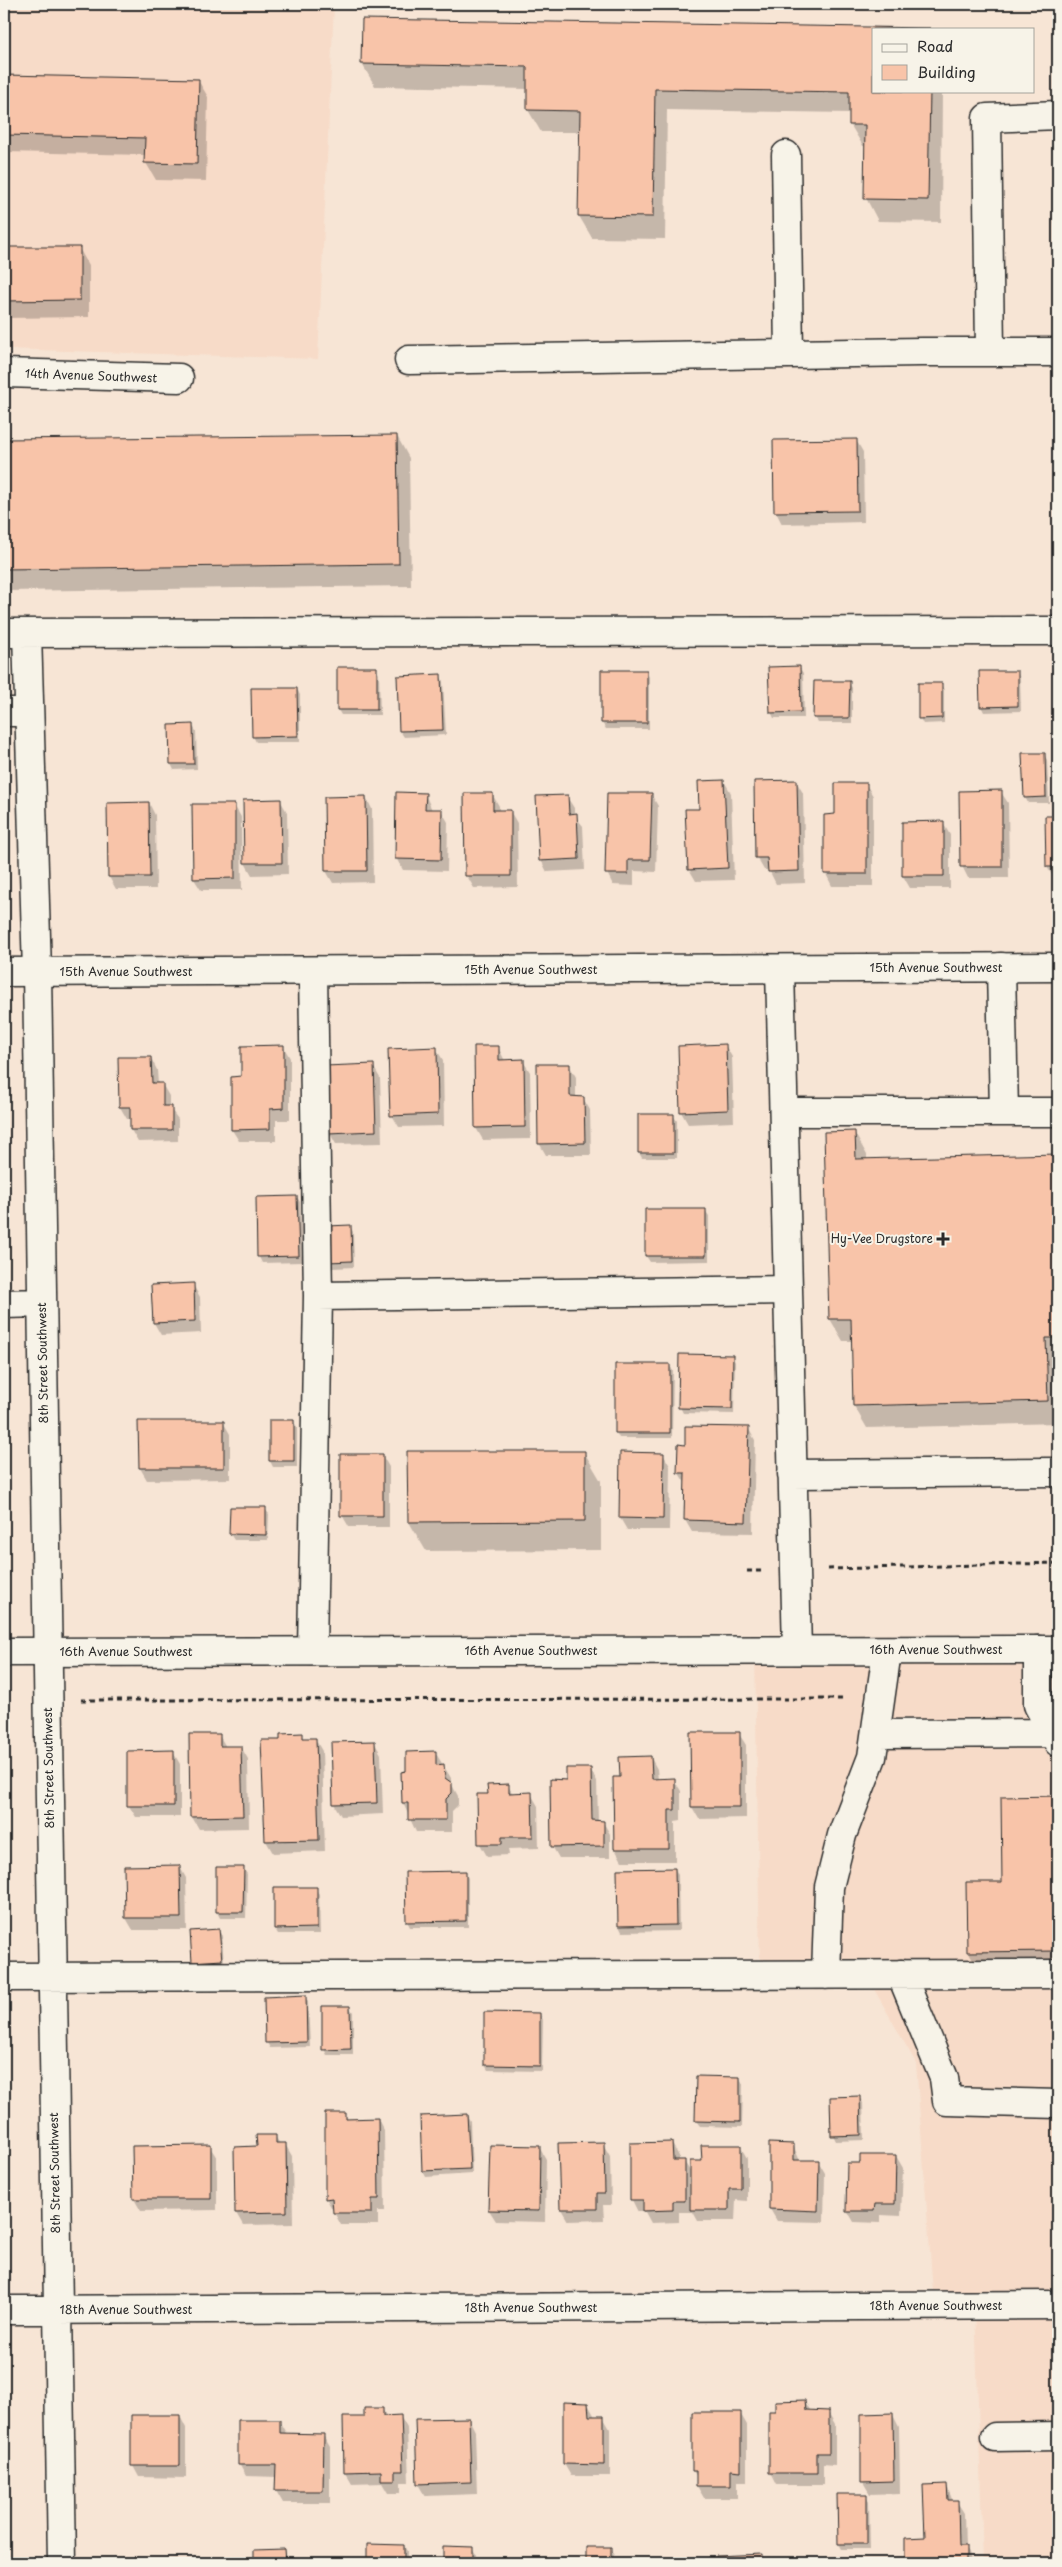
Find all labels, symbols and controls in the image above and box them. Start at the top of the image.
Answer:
legend [872,28,1034,92]
text: Road [917,34,953,57]
text: Building [917,60,976,83]
street label: 14th Avenue Southwest [25,364,158,386]
street label: 15th Avenue Southwest [870,958,1003,976]
street label: 15th Avenue Southwest [465,960,598,978]
street label: 15th Avenue Southwest [60,962,193,980]
place label: Hy-Vee Drugstore [831,1229,933,1247]
marker: Hy-Vee Drugstore [937,1233,949,1245]
street label: 8th Street Southwest [32,1302,52,1424]
street label: 16th Avenue Southwest [869,1640,1003,1658]
street label: 16th Avenue Southwest [464,1641,598,1659]
street label: 16th Avenue Southwest [59,1642,193,1660]
street label: 8th Street Southwest [38,1707,58,1829]
street label: 8th Street Southwest [44,2112,64,2234]
street label: 18th Avenue Southwest [870,2296,1003,2314]
street label: 18th Avenue Southwest [465,2298,598,2316]
street label: 18th Avenue Southwest [60,2300,193,2318]

